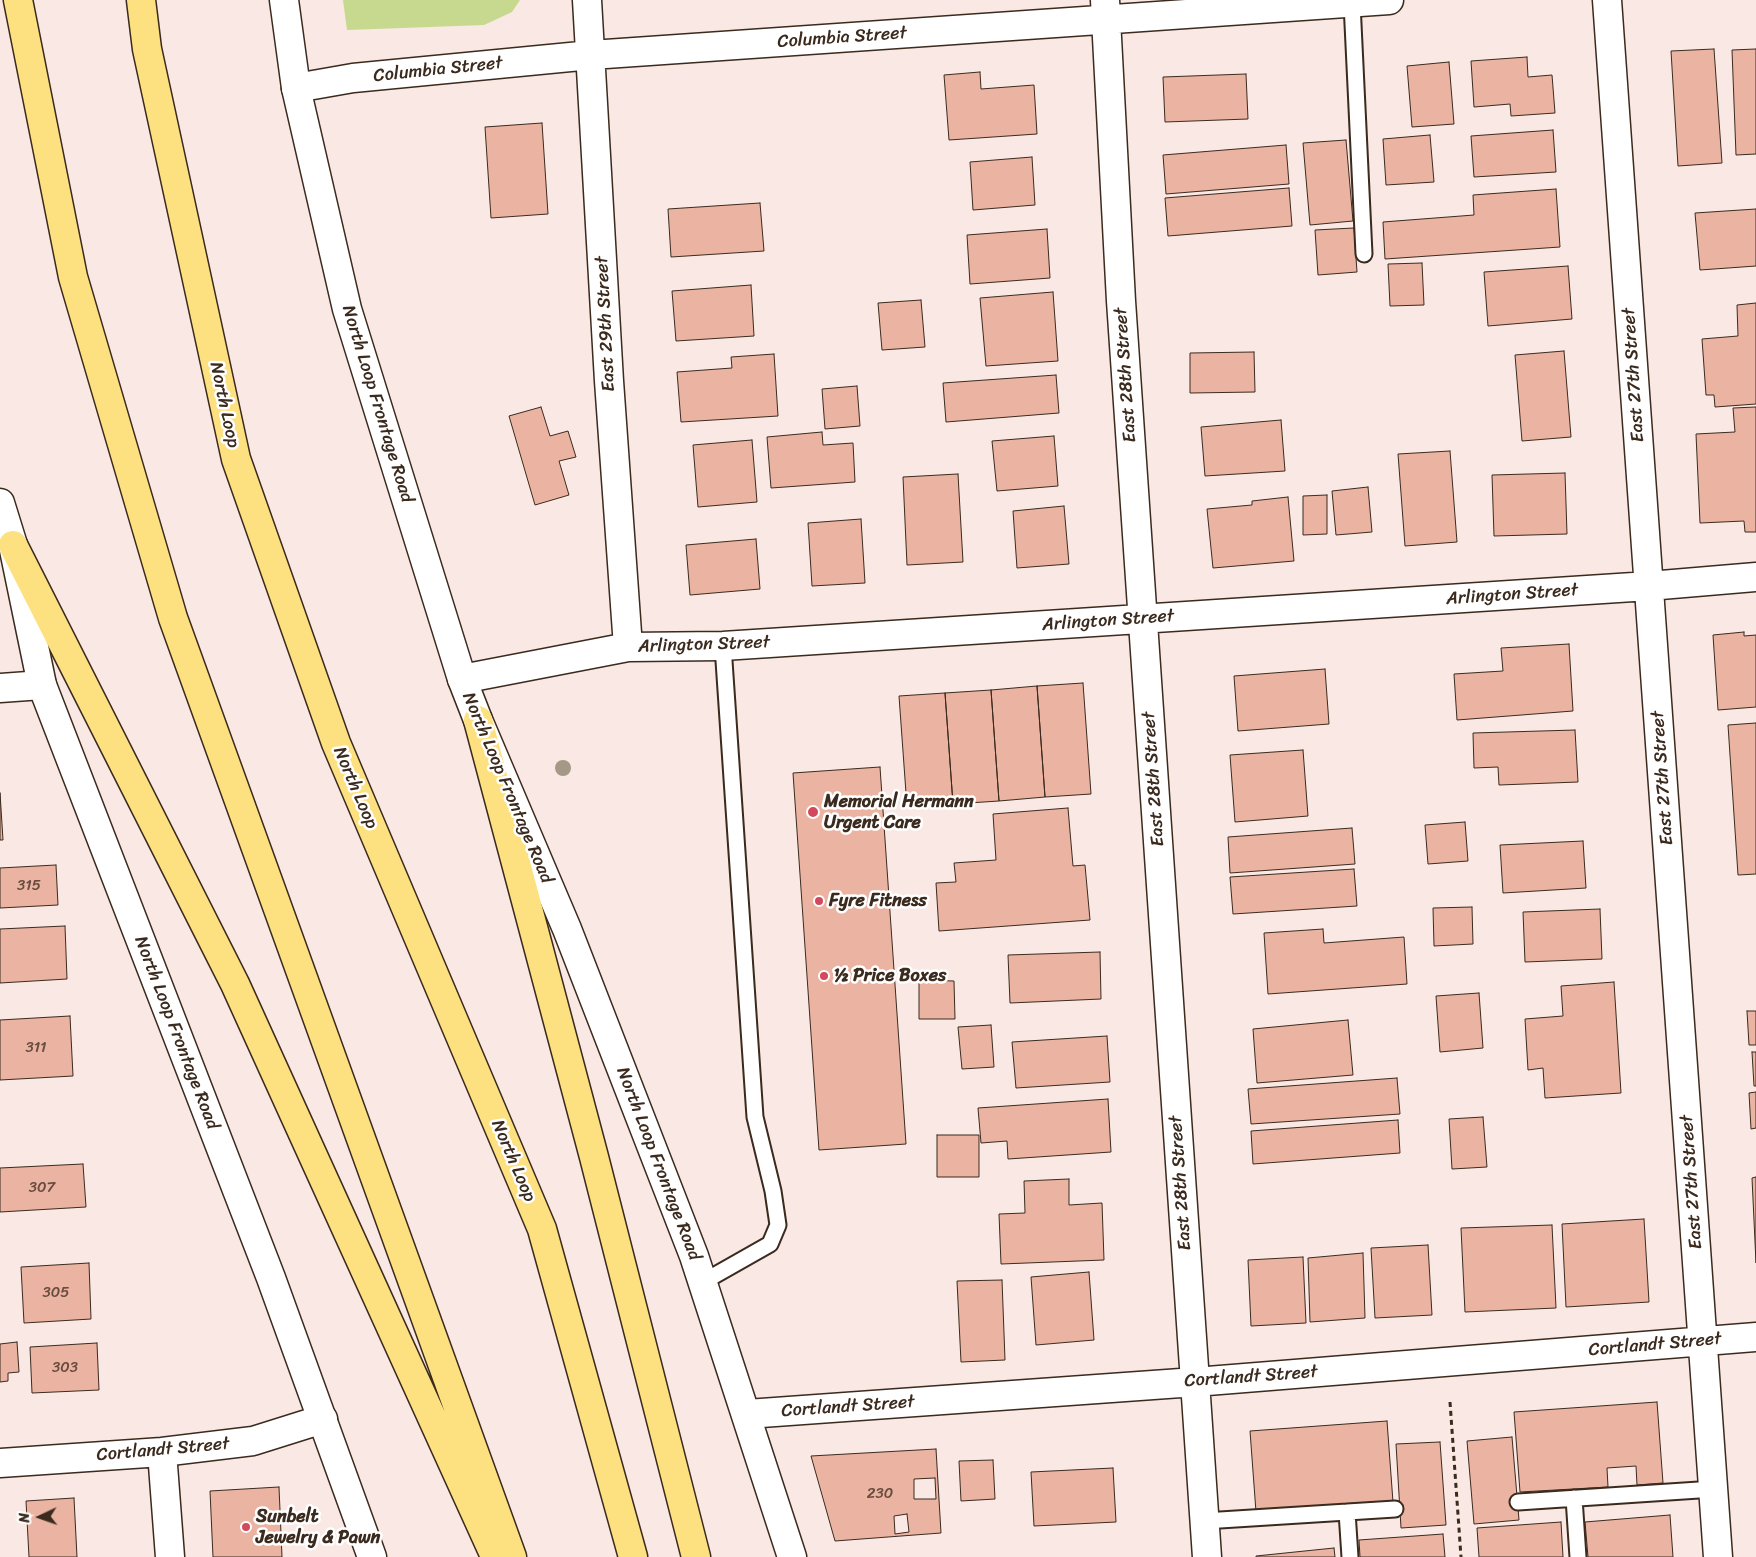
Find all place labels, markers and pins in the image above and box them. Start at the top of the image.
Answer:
place label: Memorial Hermann Urgent Care [824,791,974,834]
marker: Memorial Hermann Urgent Care [806,805,820,819]
place label: Fyre Fitness [829,890,927,912]
marker: Fyre Fitness [813,895,825,907]
place label: ½ Price Boxes [834,965,946,987]
marker: ½ Price Boxes [818,970,830,982]
place label: Sunbelt Jewelry & Pawn [256,1506,380,1548]
marker: Sunbelt Jewelry & Pawn [240,1521,252,1533]

